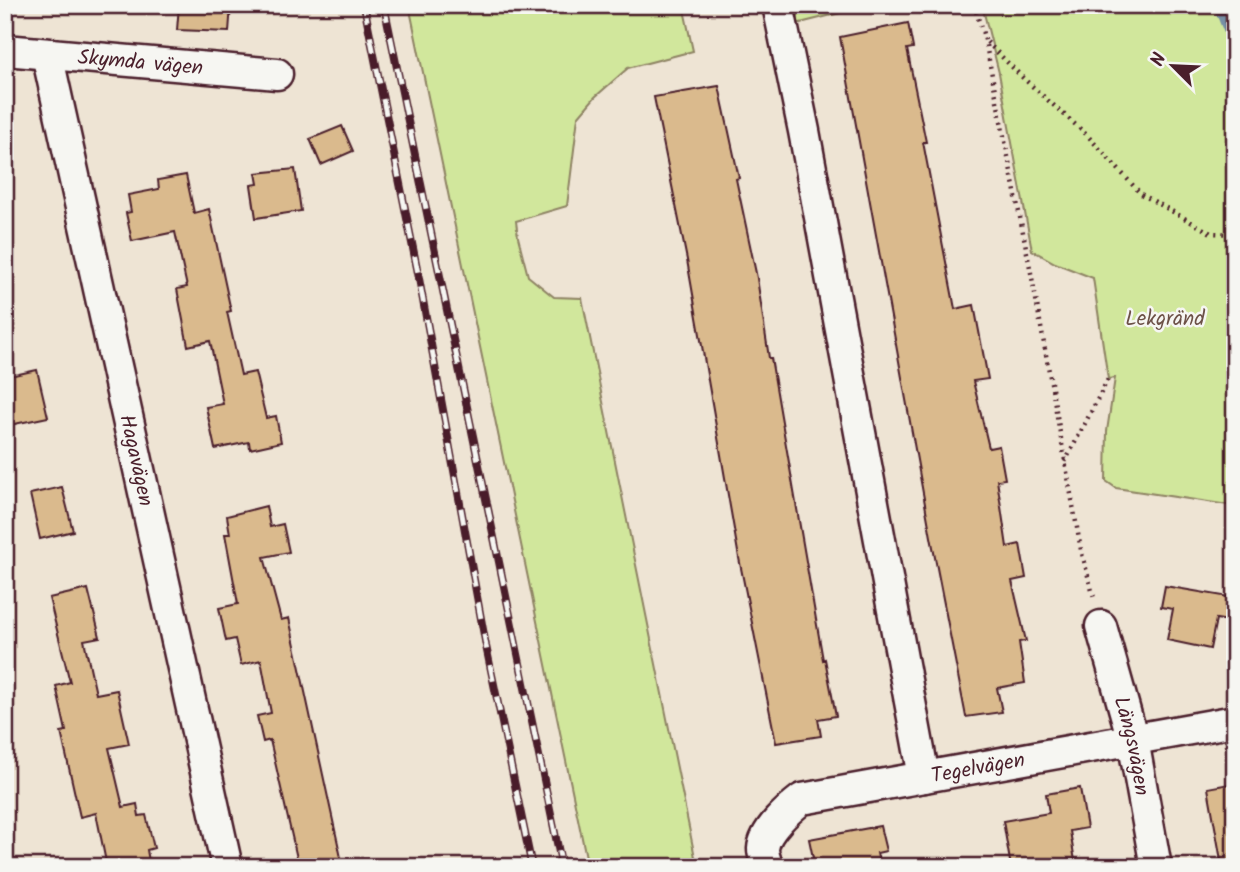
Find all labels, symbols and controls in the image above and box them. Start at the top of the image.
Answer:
north arrow [1138,32,1208,102]
street label: Skymda vägen [76,41,204,85]
text: N [1143,48,1175,71]
park label: Lekgränd [1125,303,1205,336]
street label: Hagavägen [109,411,162,510]
street label: Längsvägen [1104,693,1158,798]
street label: Tegelvägen [929,744,1028,793]

